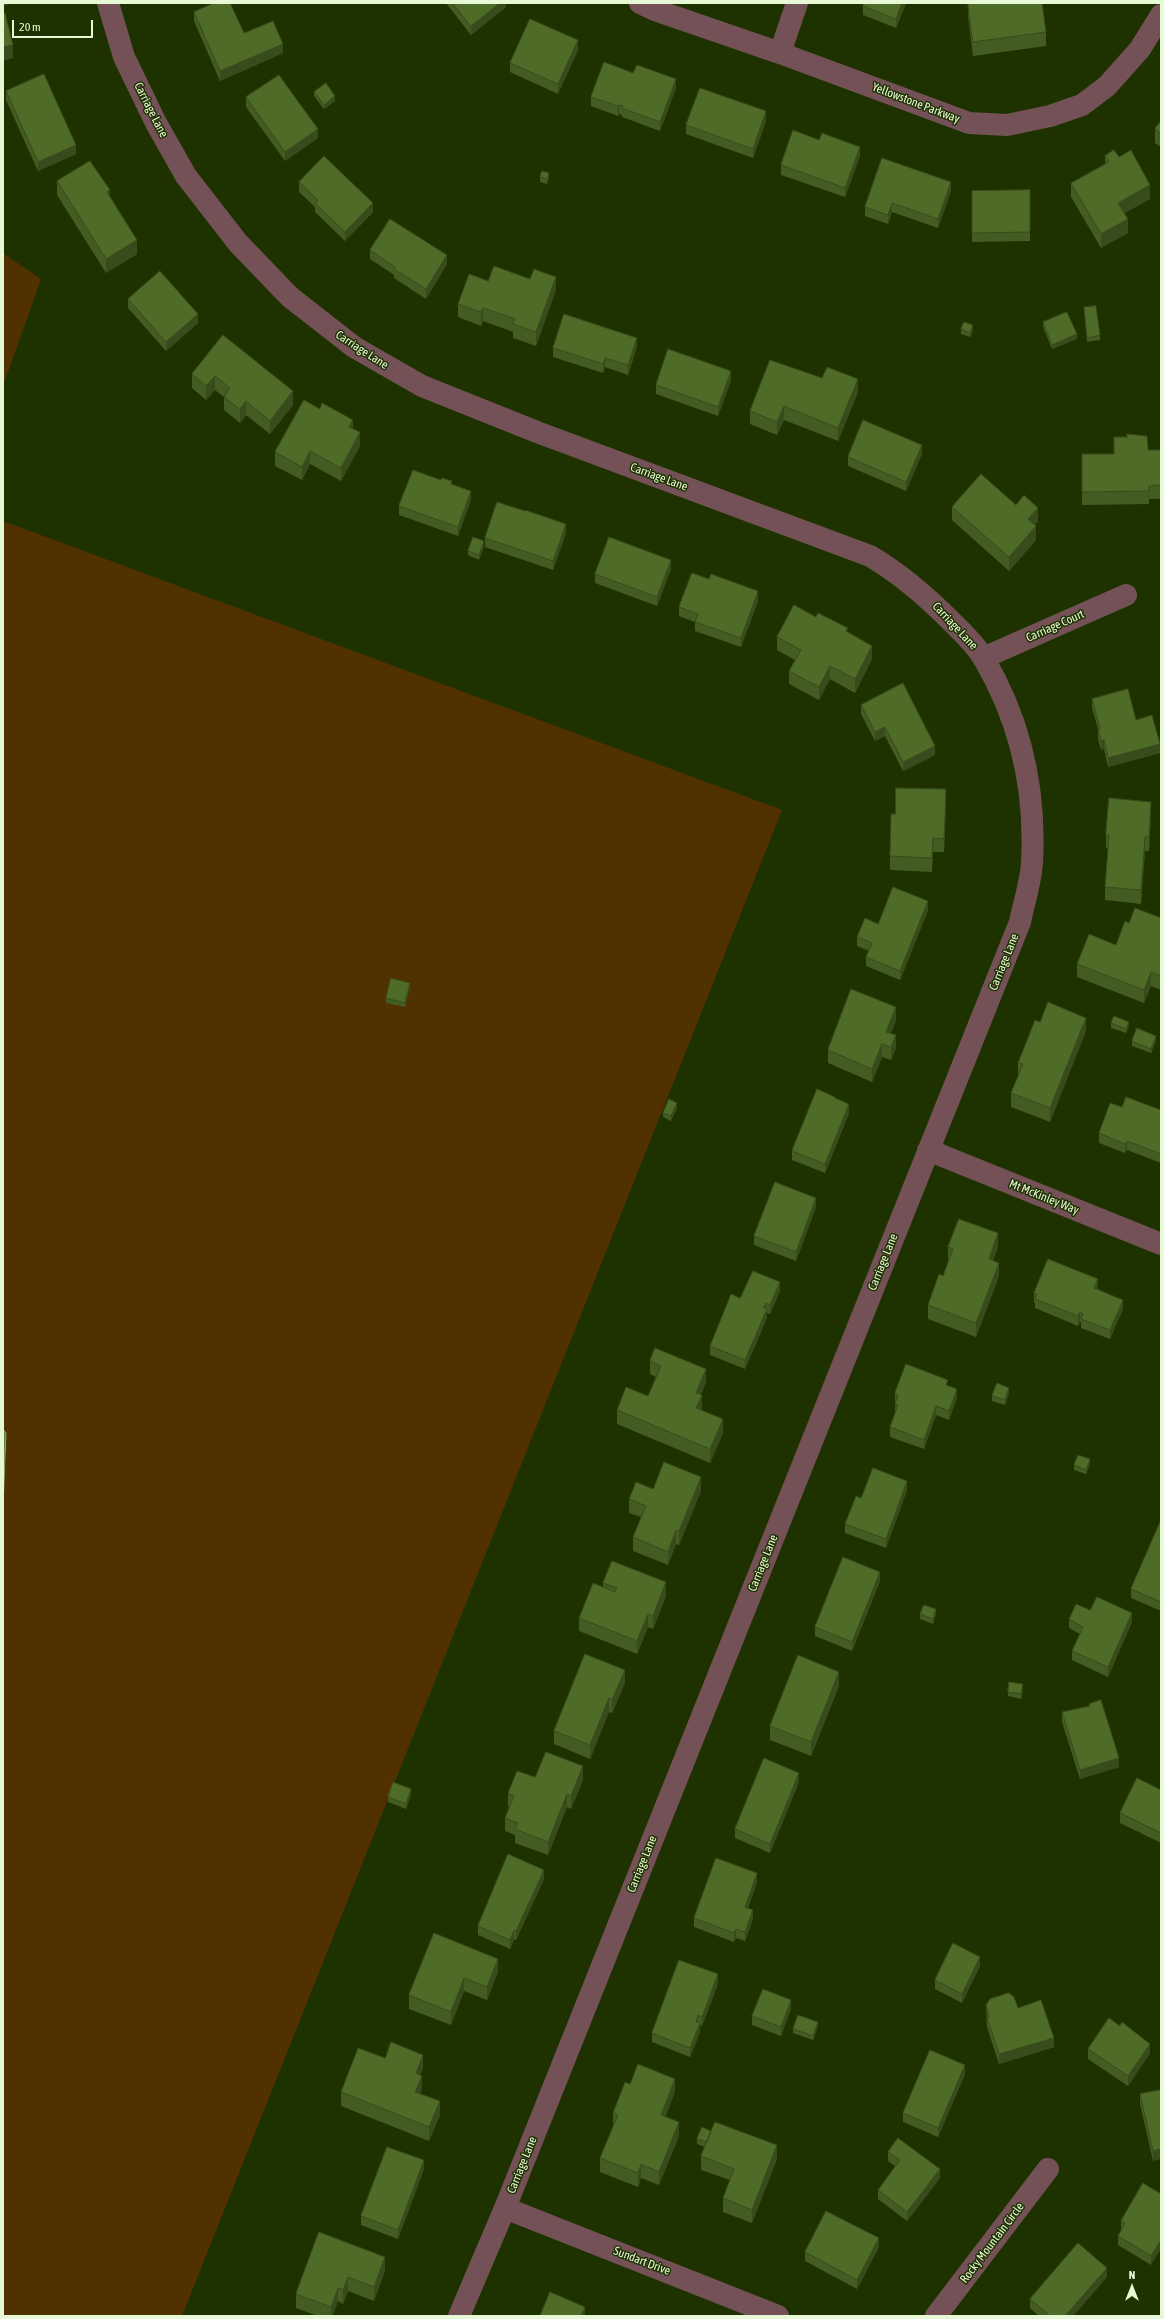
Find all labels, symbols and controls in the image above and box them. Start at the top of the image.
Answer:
scale bar [14,12,95,38]
text: 20 m [19,20,41,34]
street label: Carriage Lane [131,80,171,140]
street label: Yellowstone Parkway [870,80,962,126]
street label: Carriage Lane [333,328,391,372]
street label: Carriage Lane [628,460,690,494]
street label: Carriage Lane [929,599,981,653]
street label: Carriage Court [1024,607,1086,645]
street label: Carriage Lane [986,932,1022,992]
street label: Mt McKinley Way [1007,1176,1081,1218]
street label: Carriage Lane [865,1232,901,1292]
street label: Carriage Lane [745,1533,781,1593]
street label: Carriage Lane [624,1834,660,1894]
street label: Carriage Lane [504,2135,540,2195]
street label: Rocky Mountain Circle [957,2200,1027,2286]
street label: Sundart Drive [612,2244,672,2278]
north arrow [1112,2267,1152,2307]
text: N [1129,2269,1135,2281]

